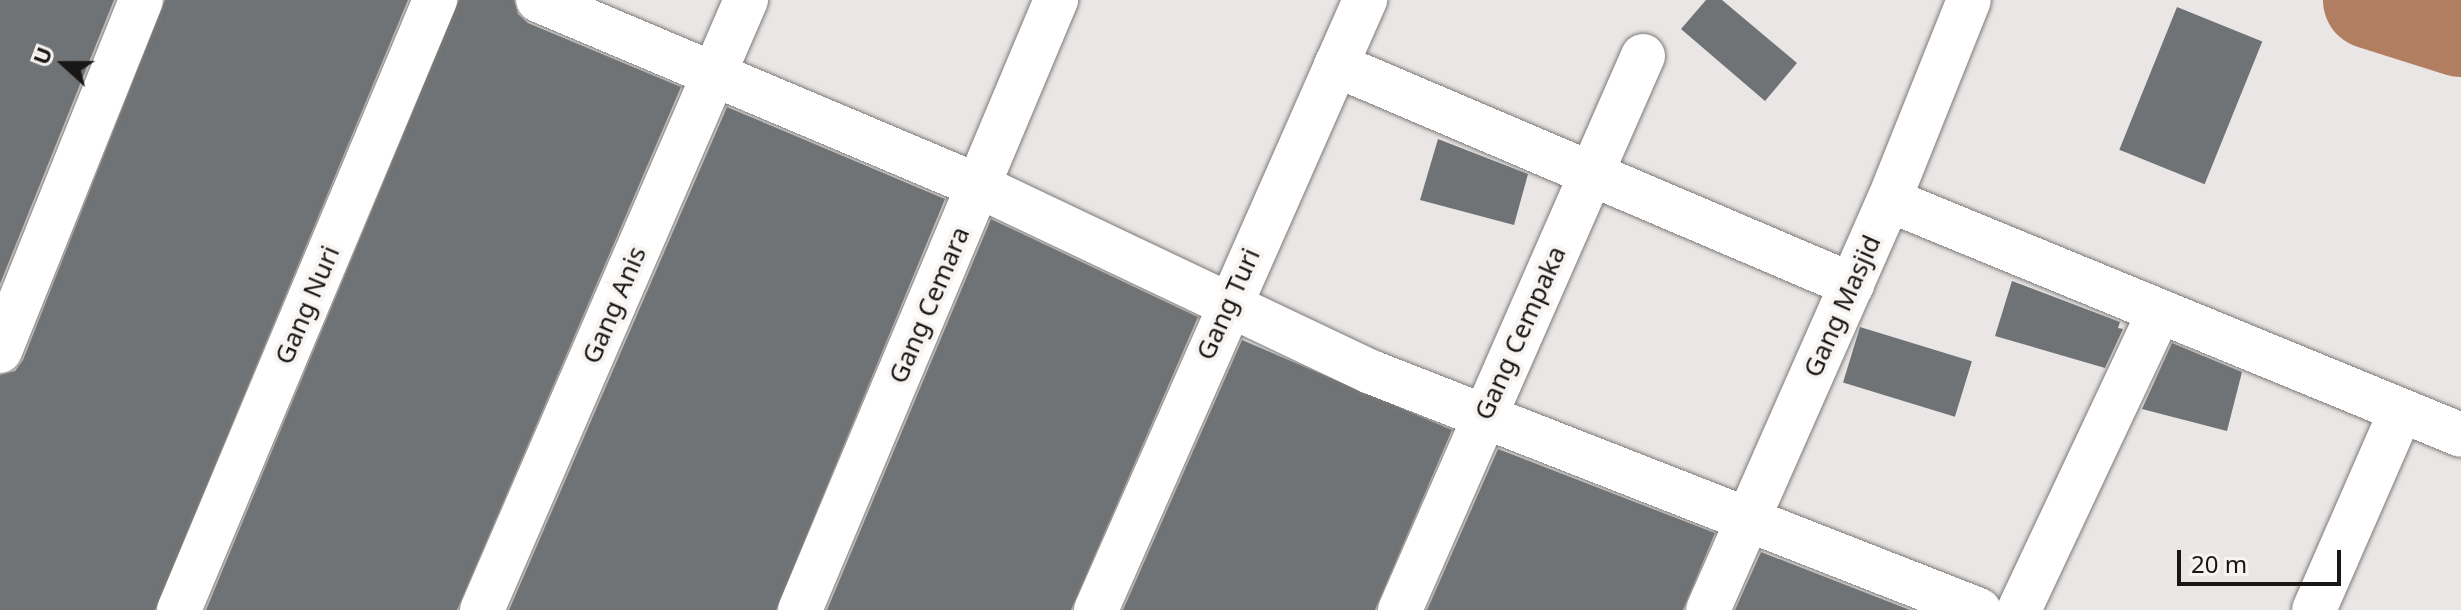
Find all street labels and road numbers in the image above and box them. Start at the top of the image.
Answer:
street label: Gang Cemara [882,222,976,388]
street label: Gang Masjid [1797,230,1887,382]
street label: Gang Nuri [268,241,346,369]
street label: Gang Cempaka [1468,241,1572,425]
street label: Gang Anis [575,242,653,368]
street label: Gang Turi [1190,243,1266,365]

